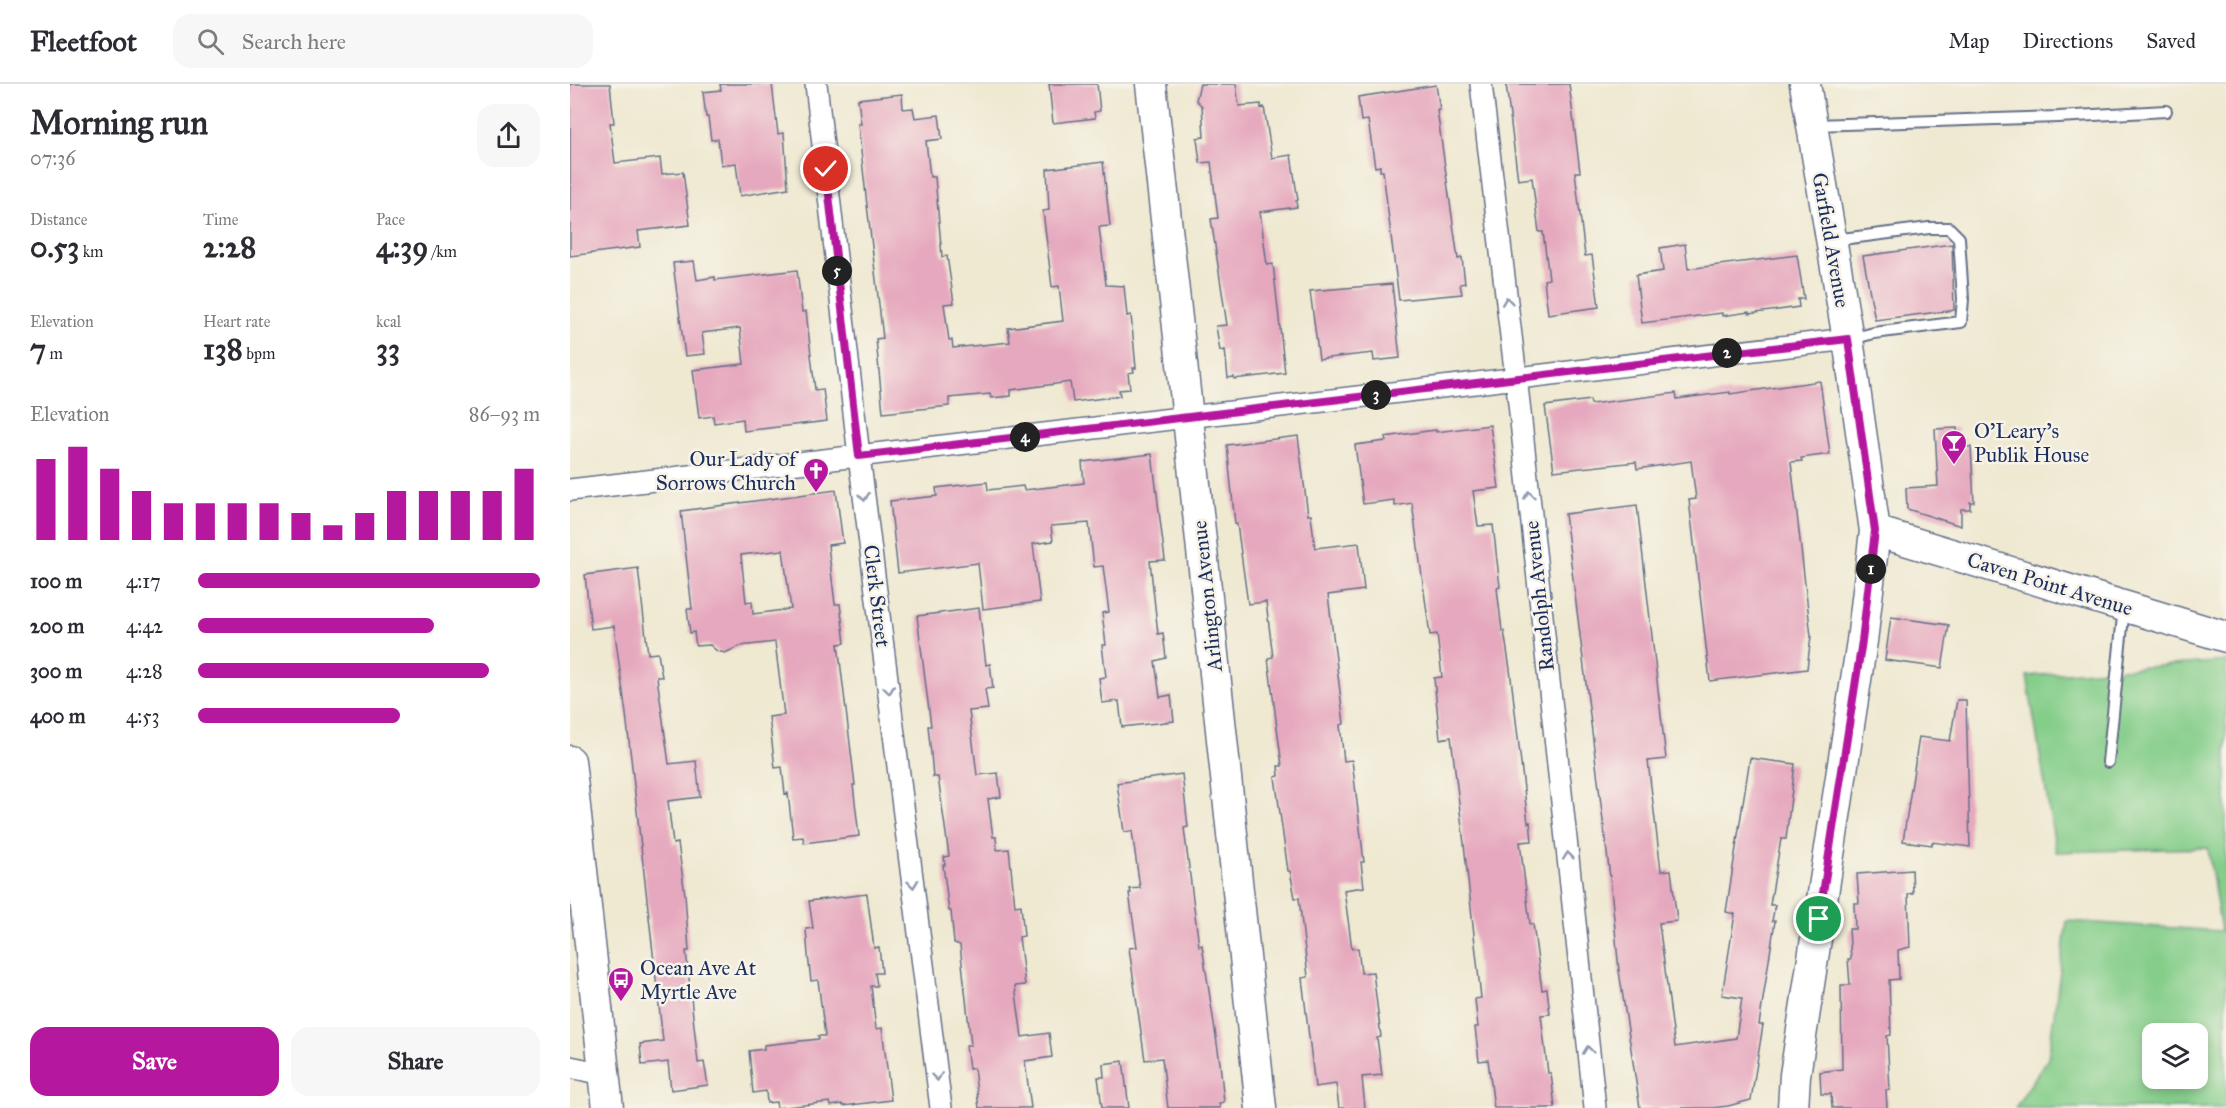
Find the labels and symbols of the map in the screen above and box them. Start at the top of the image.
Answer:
pin [800,143,851,194]
street label: Garfield Avenue [1806,170,1856,310]
pin: 5 [822,256,852,286]
one-way arrow [1501,297,1514,306]
pin: 2 [1712,338,1742,368]
pin: 3 [1361,380,1391,410]
place label: O'Leary's Publik House [1974,418,2090,468]
pin: 4 [1010,422,1040,452]
bar icon: O'Leary's Publik House [1939,428,1969,466]
place label: Our Lady of Sorrows Church [656,446,799,496]
church icon: Our Lady of Sorrows Church [801,456,831,494]
one-way arrow [1523,490,1535,500]
one-way arrow [857,492,870,501]
street label: Arlington Avenue [1186,519,1228,674]
street label: Randolph Avenue [1518,519,1560,673]
street label: Clerk Street [858,543,896,649]
street label: Caven Point Avenue [1964,546,2136,622]
pin: 1 [1856,554,1886,584]
one-way arrow [882,686,894,695]
one-way arrow [1562,851,1574,861]
one-way arrow [907,879,919,888]
pin [1793,893,1844,944]
place label: Ocean Ave At Myrtle Ave [640,955,757,1005]
bus stop icon: Ocean Ave At Myrtle Ave [606,965,636,1003]
one-way arrow [1583,1045,1595,1054]
one-way arrow [931,1072,943,1082]

